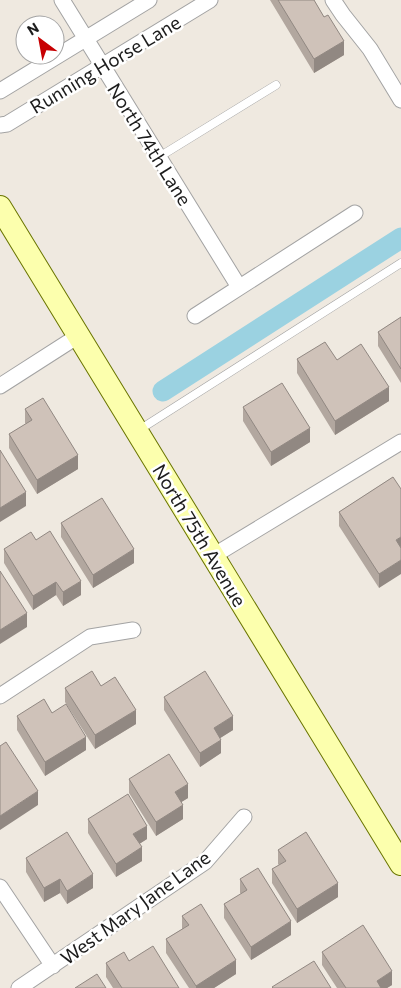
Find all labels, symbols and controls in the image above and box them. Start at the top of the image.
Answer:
street label: Running Horse Lane [26,10,184,118]
north arrow [15,15,65,65]
text: N [24,19,42,39]
street label: North 74th Lane [103,79,197,209]
street label: North 75th Avenue [148,460,252,610]
street label: West Mary Jane Lane [56,845,214,969]

